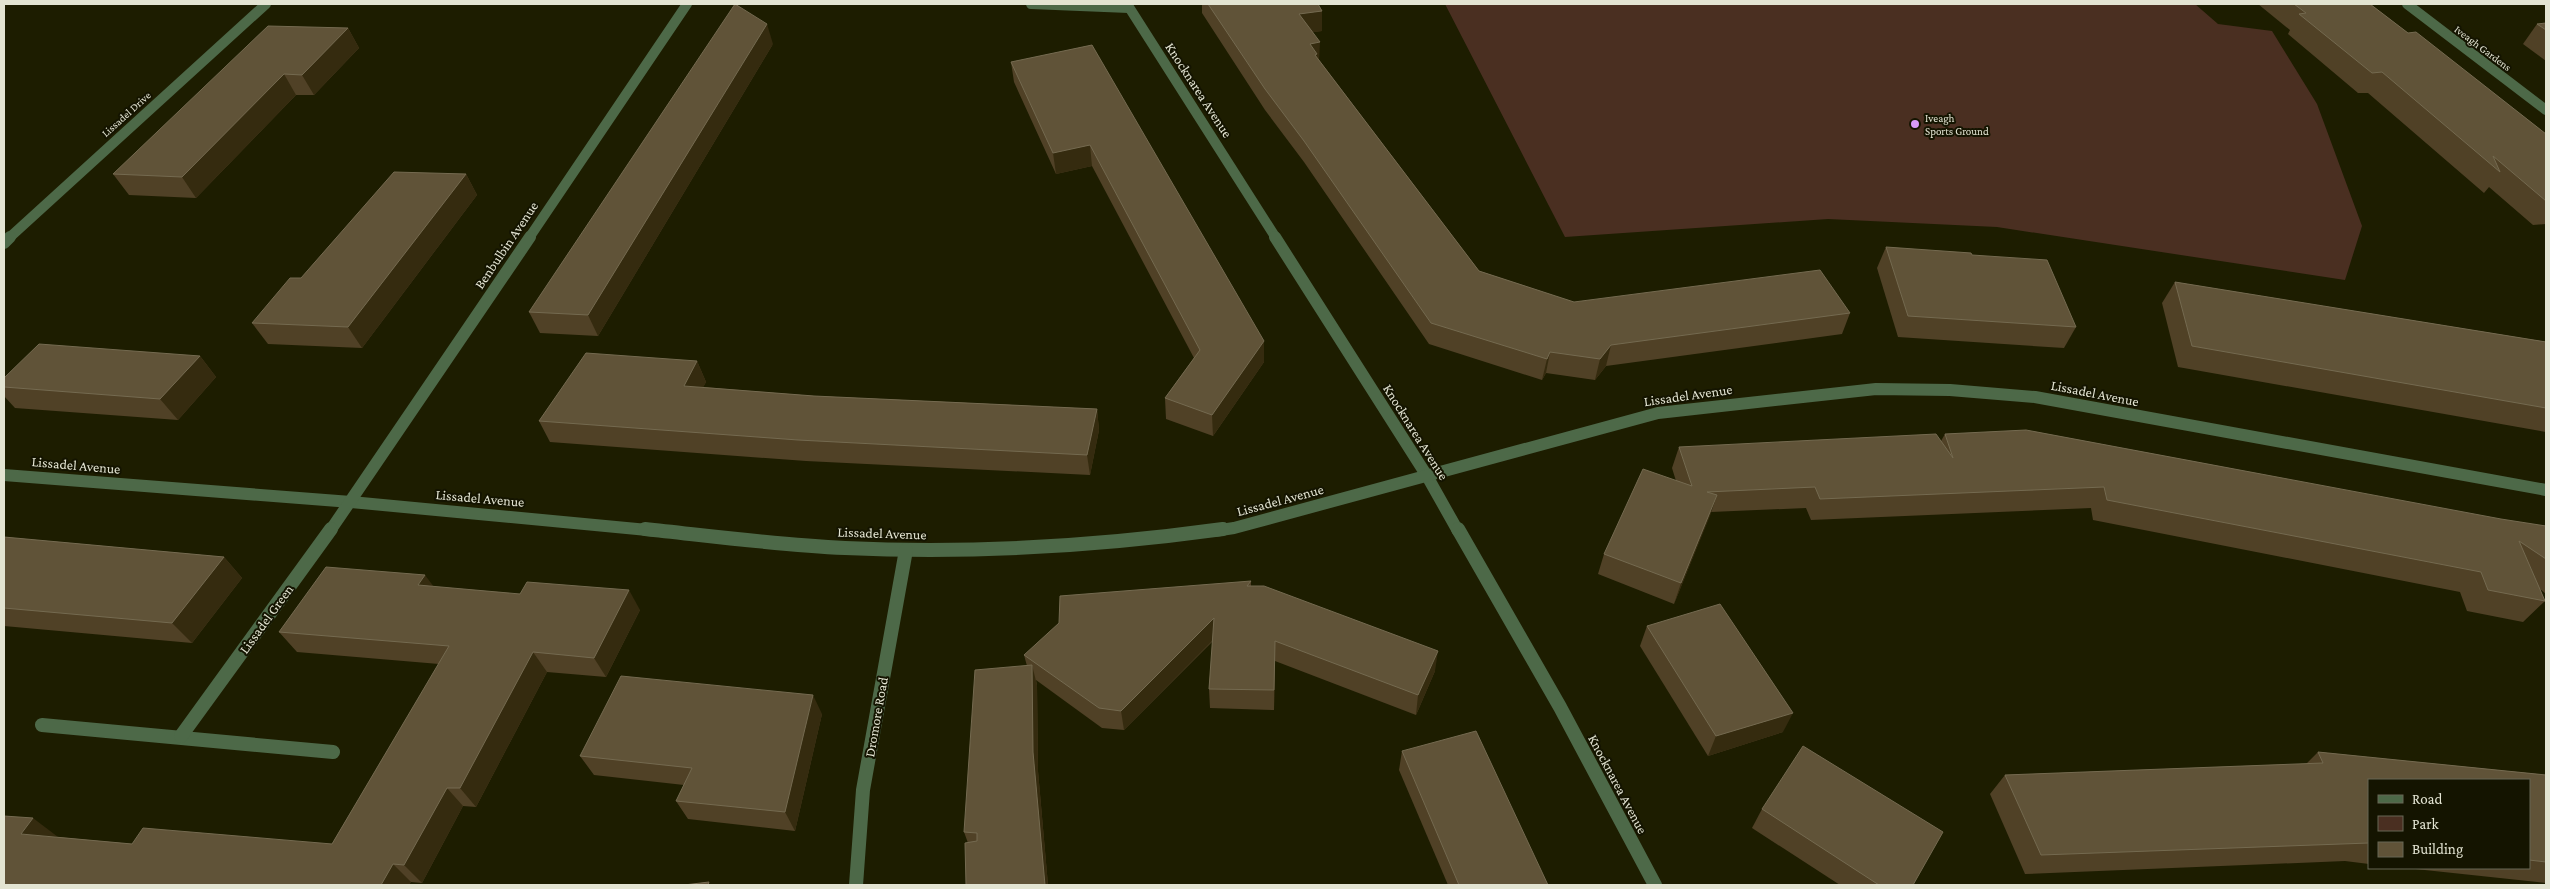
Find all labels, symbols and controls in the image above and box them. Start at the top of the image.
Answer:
street label: Iveagh Gardens [2452,23,2514,74]
street label: Knocknarea Avenue [1162,39,1236,141]
street label: Lissadel Drive [99,89,153,139]
place label: Iveagh Sports Ground [1925,112,1989,138]
marker: Iveagh Sports Ground [1909,118,1921,130]
street label: Benbulbin Avenue [471,198,541,292]
street label: Lissadel Avenue [2050,377,2140,409]
street label: Knocknarea Avenue [1380,381,1452,483]
street label: Lissadel Avenue [1643,381,1733,409]
street label: Lissadel Avenue [31,453,121,477]
street label: Lissadel Avenue [1235,481,1325,519]
street label: Lissadel Avenue [435,486,525,510]
street label: Lissadel Avenue [837,523,927,543]
street label: Lissadel Green [236,581,297,657]
street label: Dromore Road [861,675,891,758]
street label: Knocknarea Avenue [1585,732,1651,836]
legend [2368,779,2530,869]
text: Road [2412,791,2443,807]
text: Park [2412,816,2439,832]
text: Building [2412,841,2463,858]

